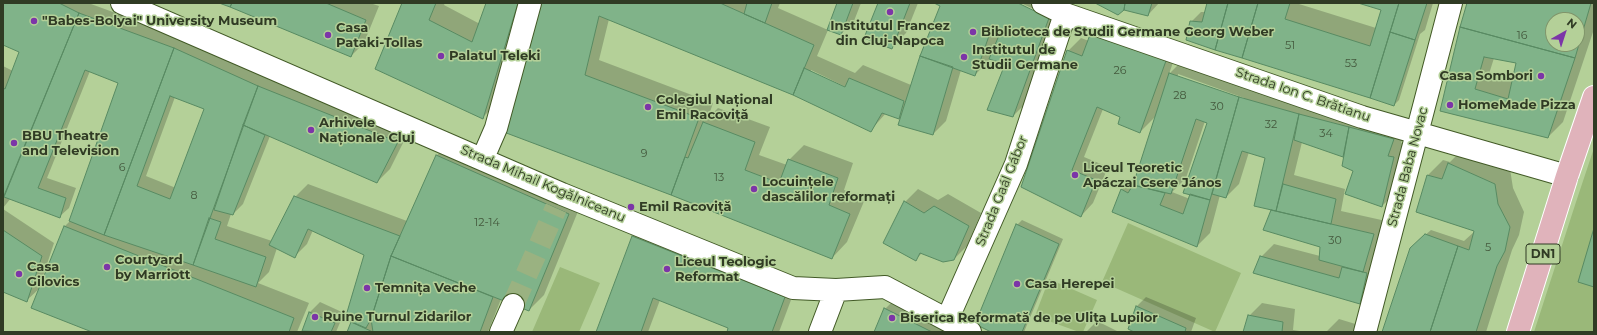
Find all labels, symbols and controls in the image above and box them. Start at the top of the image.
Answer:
marker: Institutul Francez din Cluj-Napoca [885,7,895,17]
north arrow [1545,12,1585,52]
place label: "Babes-Bolyai" University Museum [42,13,277,29]
text: N [1564,15,1580,32]
marker: "Babes-Bolyai" University Museum [29,16,39,26]
place label: Institutul Francez din Cluj-Napoca [830,18,950,49]
place label: Casa Pataki-Tollas [336,20,422,51]
place label: Biblioteca de Studii Germane Georg Weber [981,24,1274,40]
marker: Biblioteca de Studii Germane Georg Weber [968,27,978,37]
house number: 16 [1517,29,1527,43]
marker: Casa Pataki-Tollas [323,30,333,40]
house number: 51 [1285,39,1295,53]
place label: Institutul de Studii Germane [972,42,1078,73]
place label: Palatul Teleki [449,48,541,64]
marker: Palatul Teleki [436,51,446,61]
marker: Institutul de Studii Germane [959,52,969,62]
house number: 53 [1345,57,1357,71]
house number: 26 [1114,64,1126,78]
street label: Strada Ion C. Brătianu [1234,65,1372,125]
place label: Casa Sombori [1440,68,1533,84]
marker: Casa Sombori [1536,71,1546,81]
house number: 28 [1173,89,1187,103]
place label: Colegiul Național Emil Racoviță [656,92,773,123]
place label: HomeMade Pizza [1458,97,1576,113]
house number: 30 [1210,100,1224,114]
marker: HomeMade Pizza [1445,100,1455,110]
marker: Colegiul Național Emil Racoviță [643,102,653,112]
street label: Strada Baba Novac [1385,106,1431,228]
place label: Arhivele Naționale Cluj [319,115,415,146]
house number: 32 [1265,118,1277,132]
marker: Arhivele Naționale Cluj [306,125,316,135]
house number: 34 [1319,127,1333,141]
place label: BBU Theatre and Television [22,128,119,159]
street label: Strada Gaál Gábor [973,134,1031,248]
marker: BBU Theatre and Television [9,138,19,148]
street label: Strada Mihail Kogălniceanu [458,142,628,226]
house number: 9 [641,147,647,161]
place label: Liceul Teoretic Apáczai Csere János [1083,160,1221,191]
house number: 6 [119,161,125,175]
marker: Liceul Teoretic Apáczai Csere János [1070,170,1080,180]
house number: 13 [714,171,724,185]
place label: Locuințele dascălilor reformați [762,174,895,205]
marker: Locuințele dascălilor reformați [749,184,759,194]
house number: 8 [190,189,198,203]
place label: Emil Racoviță [639,199,731,215]
marker: Emil Racoviță [626,202,636,212]
house number: 12-14 [474,216,500,230]
house number: 30 [1328,234,1342,248]
house number: 5 [1485,241,1491,255]
road number: DN1 [1526,244,1560,264]
place label: Courtyard by Marriott [115,252,190,283]
place label: Liceul Teologic Reformat [675,254,776,285]
place label: Casa Gilovics [27,259,79,290]
marker: Courtyard by Marriott [102,262,112,272]
marker: Liceul Teologic Reformat [662,264,672,274]
marker: Casa Gilovics [14,269,24,279]
place label: Casa Herepei [1025,276,1114,292]
marker: Casa Herepei [1012,279,1022,289]
place label: Temnița Veche [375,280,476,296]
marker: Temnița Veche [362,283,372,293]
place label: Ruine Turnul Zidarilor [323,309,471,325]
place label: Biserica Reformată de pe Ulița Lupilor [900,310,1158,326]
marker: Ruine Turnul Zidarilor [310,312,320,322]
marker: Biserica Reformată de pe Ulița Lupilor [887,313,897,323]

